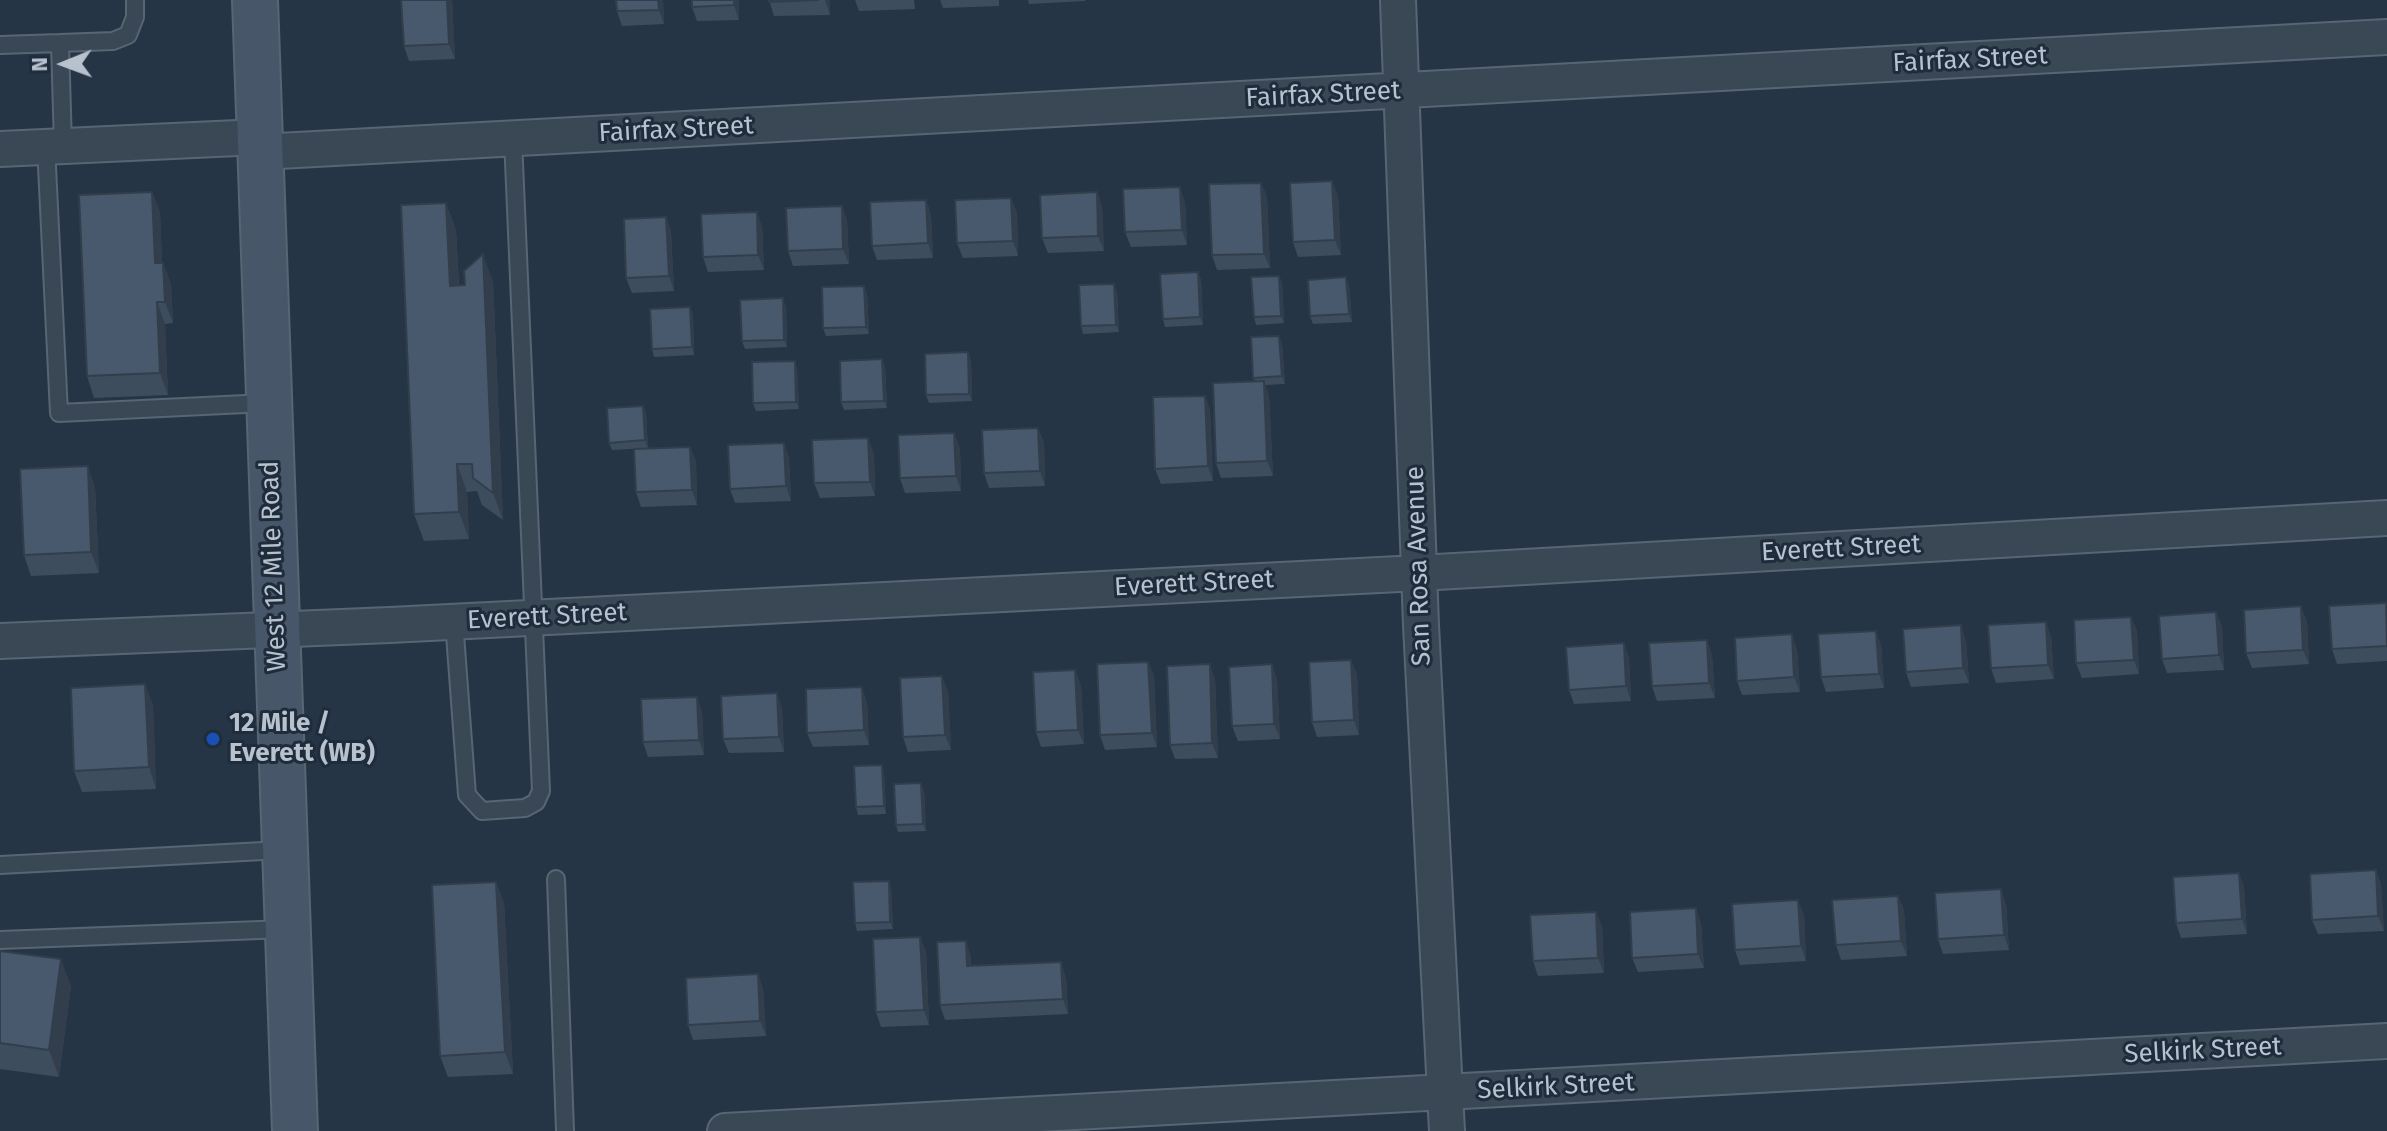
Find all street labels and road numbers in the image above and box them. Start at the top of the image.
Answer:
street label: Fairfax Street [1892,40,2048,80]
street label: Fairfax Street [1245,75,1401,115]
street label: Fairfax Street [598,110,754,150]
street label: West 12 Mile Road [255,460,293,672]
street label: San Rosa Avenue [1400,465,1438,667]
street label: Everett Street [1760,529,1922,569]
street label: Everett Street [1113,564,1275,604]
street label: Everett Street [466,597,628,637]
street label: Selkirk Street [2124,1031,2282,1071]
street label: Selkirk Street [1477,1067,1635,1107]

